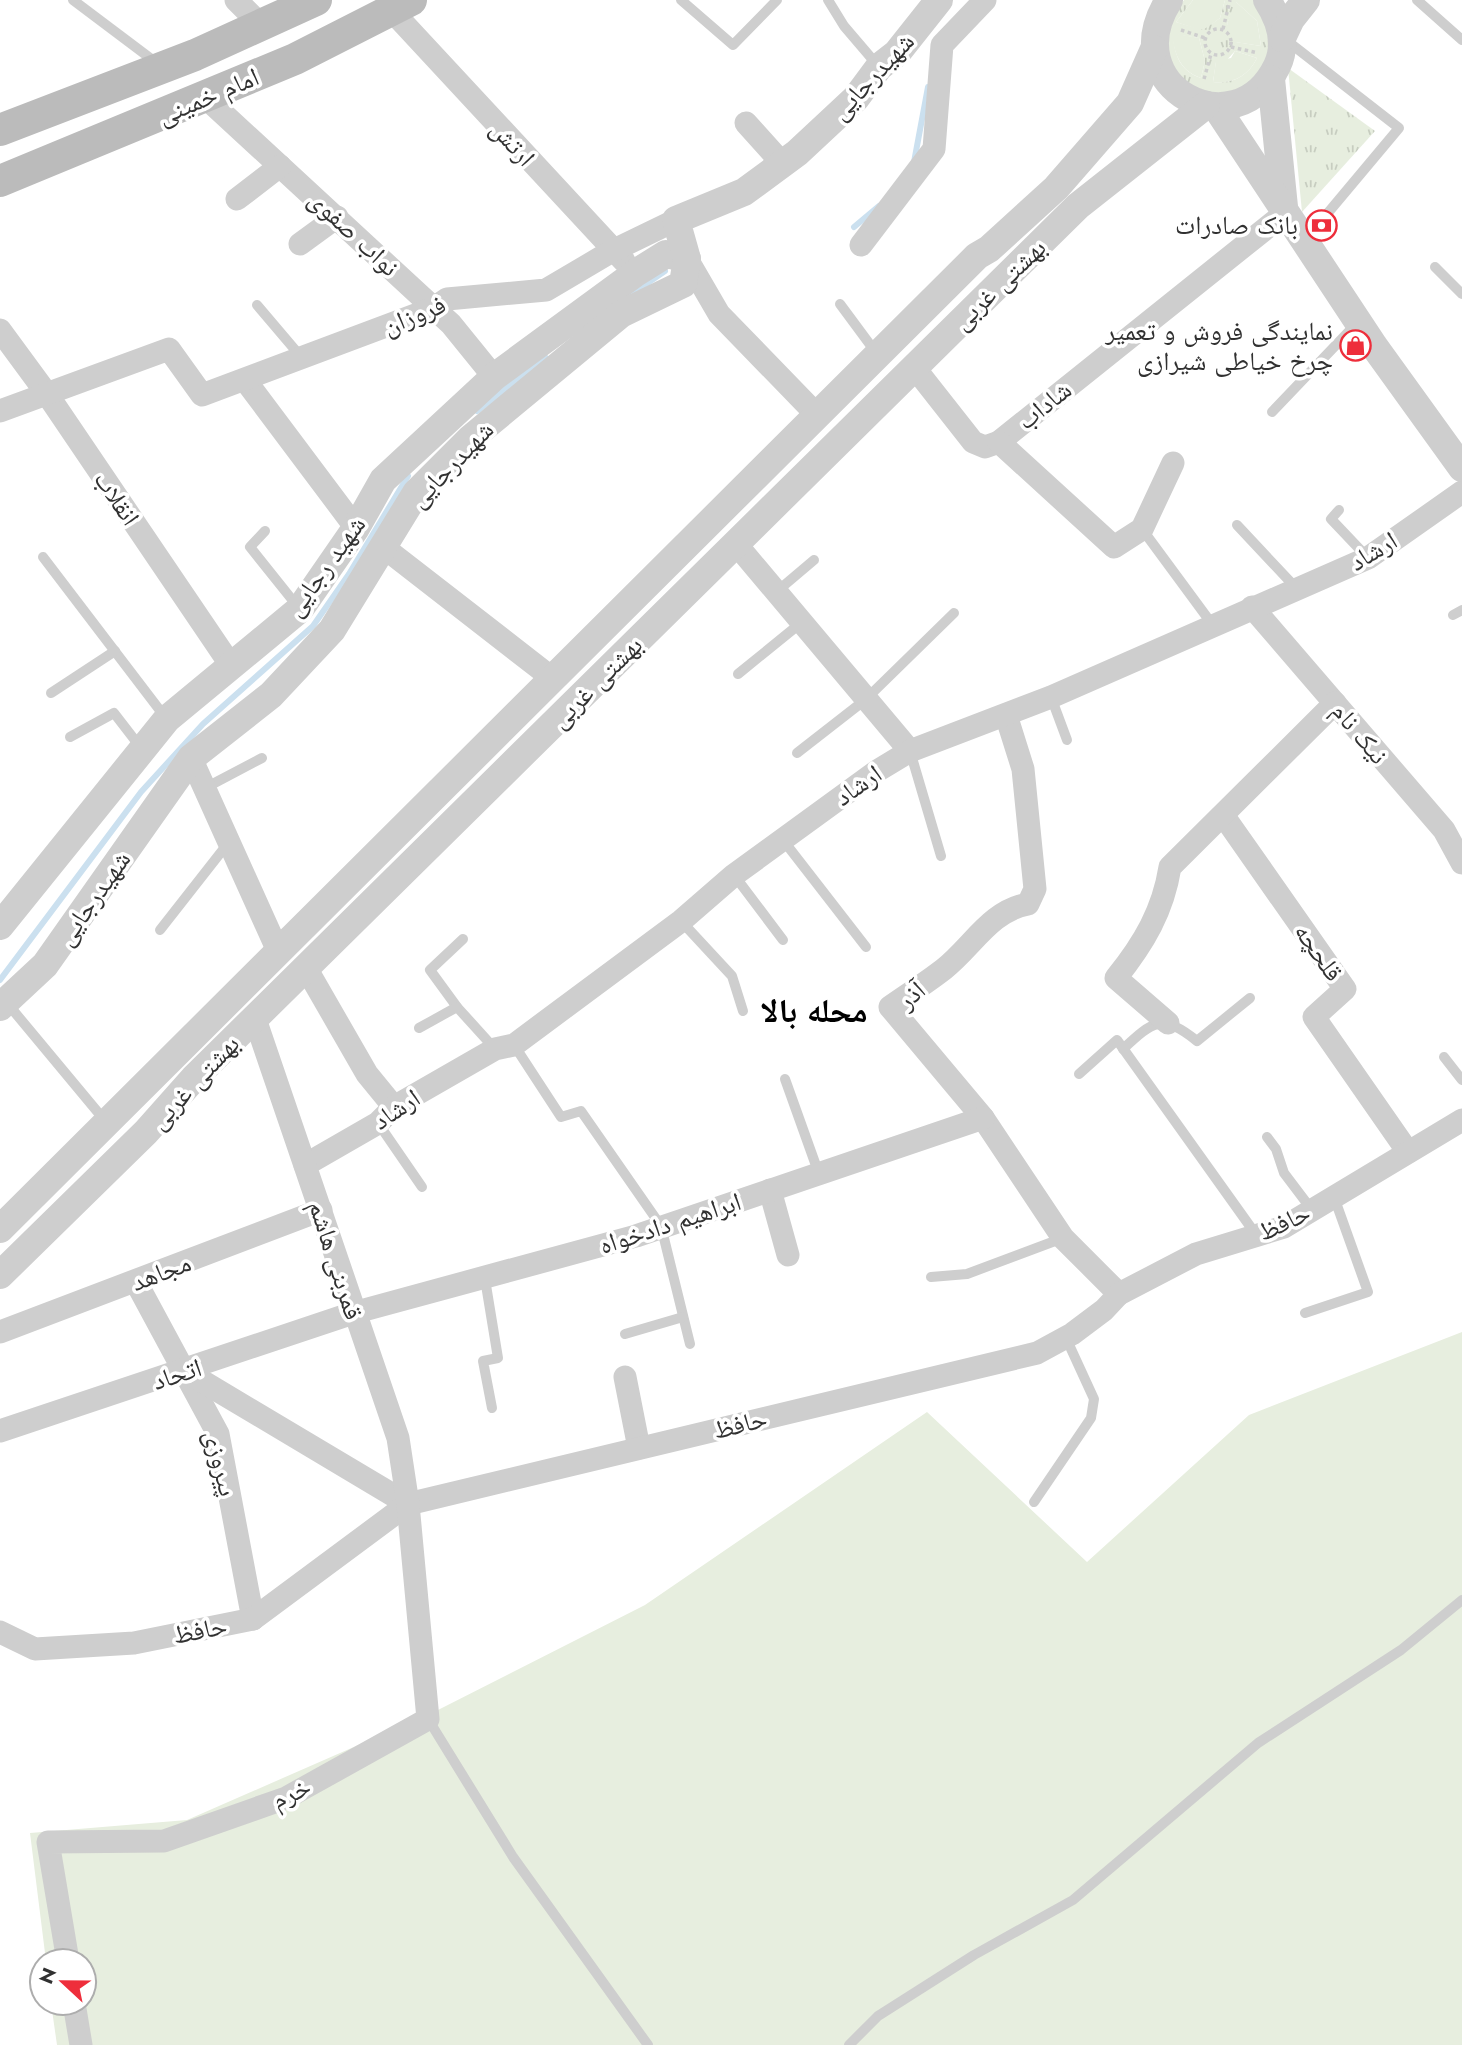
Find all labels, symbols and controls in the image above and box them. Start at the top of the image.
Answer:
street label: شهیدرجایی [821,23,923,129]
street label: امام خمینی [151,58,265,134]
street label: ارتش [482,111,544,175]
street label: نواب صفوی [300,181,408,285]
place label: بانک صادرات [1175,206,1298,244]
bank icon: بانک صادرات [1304,208,1338,242]
street label: بهشتی غربی [943,229,1055,339]
street label: فروزان [377,285,451,345]
place label: نمایندگی فروش و تعمیر چرخ خیاطی شیرازی [1104,312,1333,380]
shop icon: نمایندگی فروش و تعمیر چرخ خیاطی شیرازی [1339,329,1373,363]
street label: شاداب [1008,371,1080,439]
street label: شهیدرجایی [400,412,502,516]
street label: انقلاب [85,463,149,533]
street label: شهید رجایی [275,508,375,624]
street label: ارشاد [1341,522,1405,580]
street label: بهشتی غربی [541,627,651,737]
street label: نیک نام [1323,694,1397,772]
street label: ارشاد [826,755,890,815]
street label: شهیدرجایی [46,843,140,953]
street label: قلحچه [1285,915,1353,989]
street label: آذر [888,971,935,1019]
district label: محله بالا [760,987,868,1034]
street label: بهشتی غربی [140,1026,248,1138]
street label: ارشاد [364,1079,428,1139]
street label: ابراهیم دادخواه [594,1182,746,1264]
street label: حافظ [1251,1193,1317,1251]
street label: قمربنی هاشم [299,1196,373,1324]
street label: مجاهد [126,1243,196,1301]
street label: اتحاد [147,1348,207,1400]
street label: حافظ [709,1399,771,1449]
street label: پیروزی [194,1426,248,1500]
street label: حافظ [170,1606,230,1654]
street label: خرم [265,1767,317,1819]
north arrow [28,1947,98,2017]
text: N [32,1964,63,1988]

